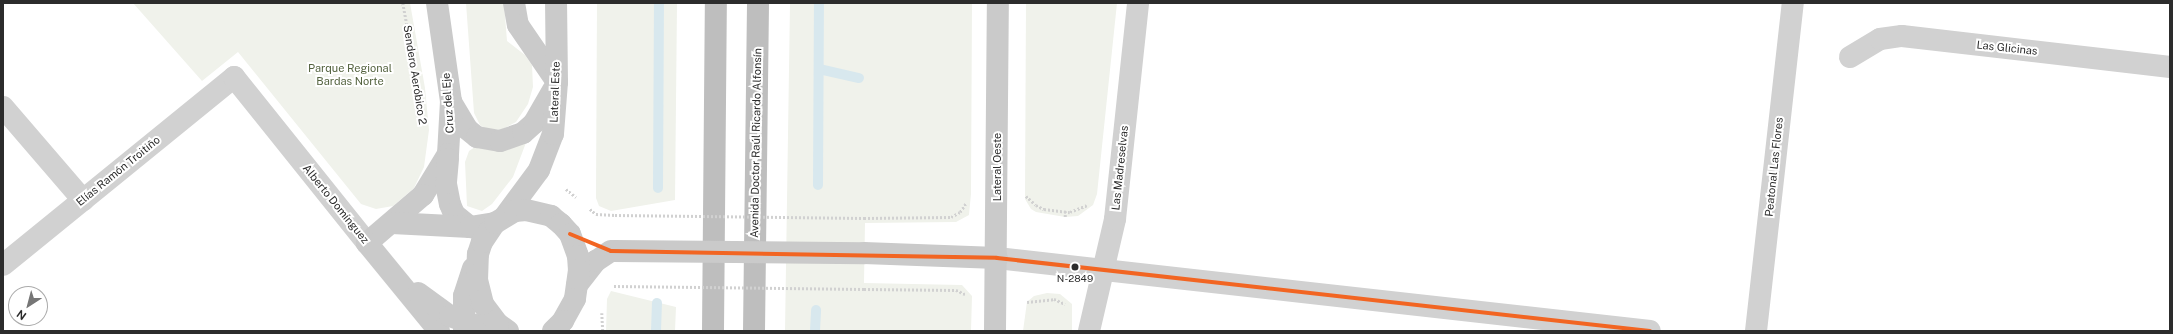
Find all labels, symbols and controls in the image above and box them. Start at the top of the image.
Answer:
street label: Sendero Aeróbico 2 [401,24,429,126]
street label: Las Glicinas [1976,38,2038,58]
street label: Avenida Doctor Raúl Ricardo Alfonsín [748,48,764,238]
street label: Lateral Este [547,61,563,123]
park label: Parque Regional Bardas Norte [308,62,392,88]
street label: Cruz del Eje [439,72,457,134]
street label: Peatonal Las Flores [1762,117,1786,217]
street label: Las Madreselvas [1109,125,1131,211]
street label: Elías Ramón Troitiño [73,133,163,209]
street label: Lateral Oeste [990,133,1004,201]
street label: Alberto Domínguez [300,162,372,246]
marker: N-2849 [1070,262,1080,272]
place label: N-2849 [1057,273,1093,285]
north arrow [8,286,48,326]
text: N [15,308,29,322]

